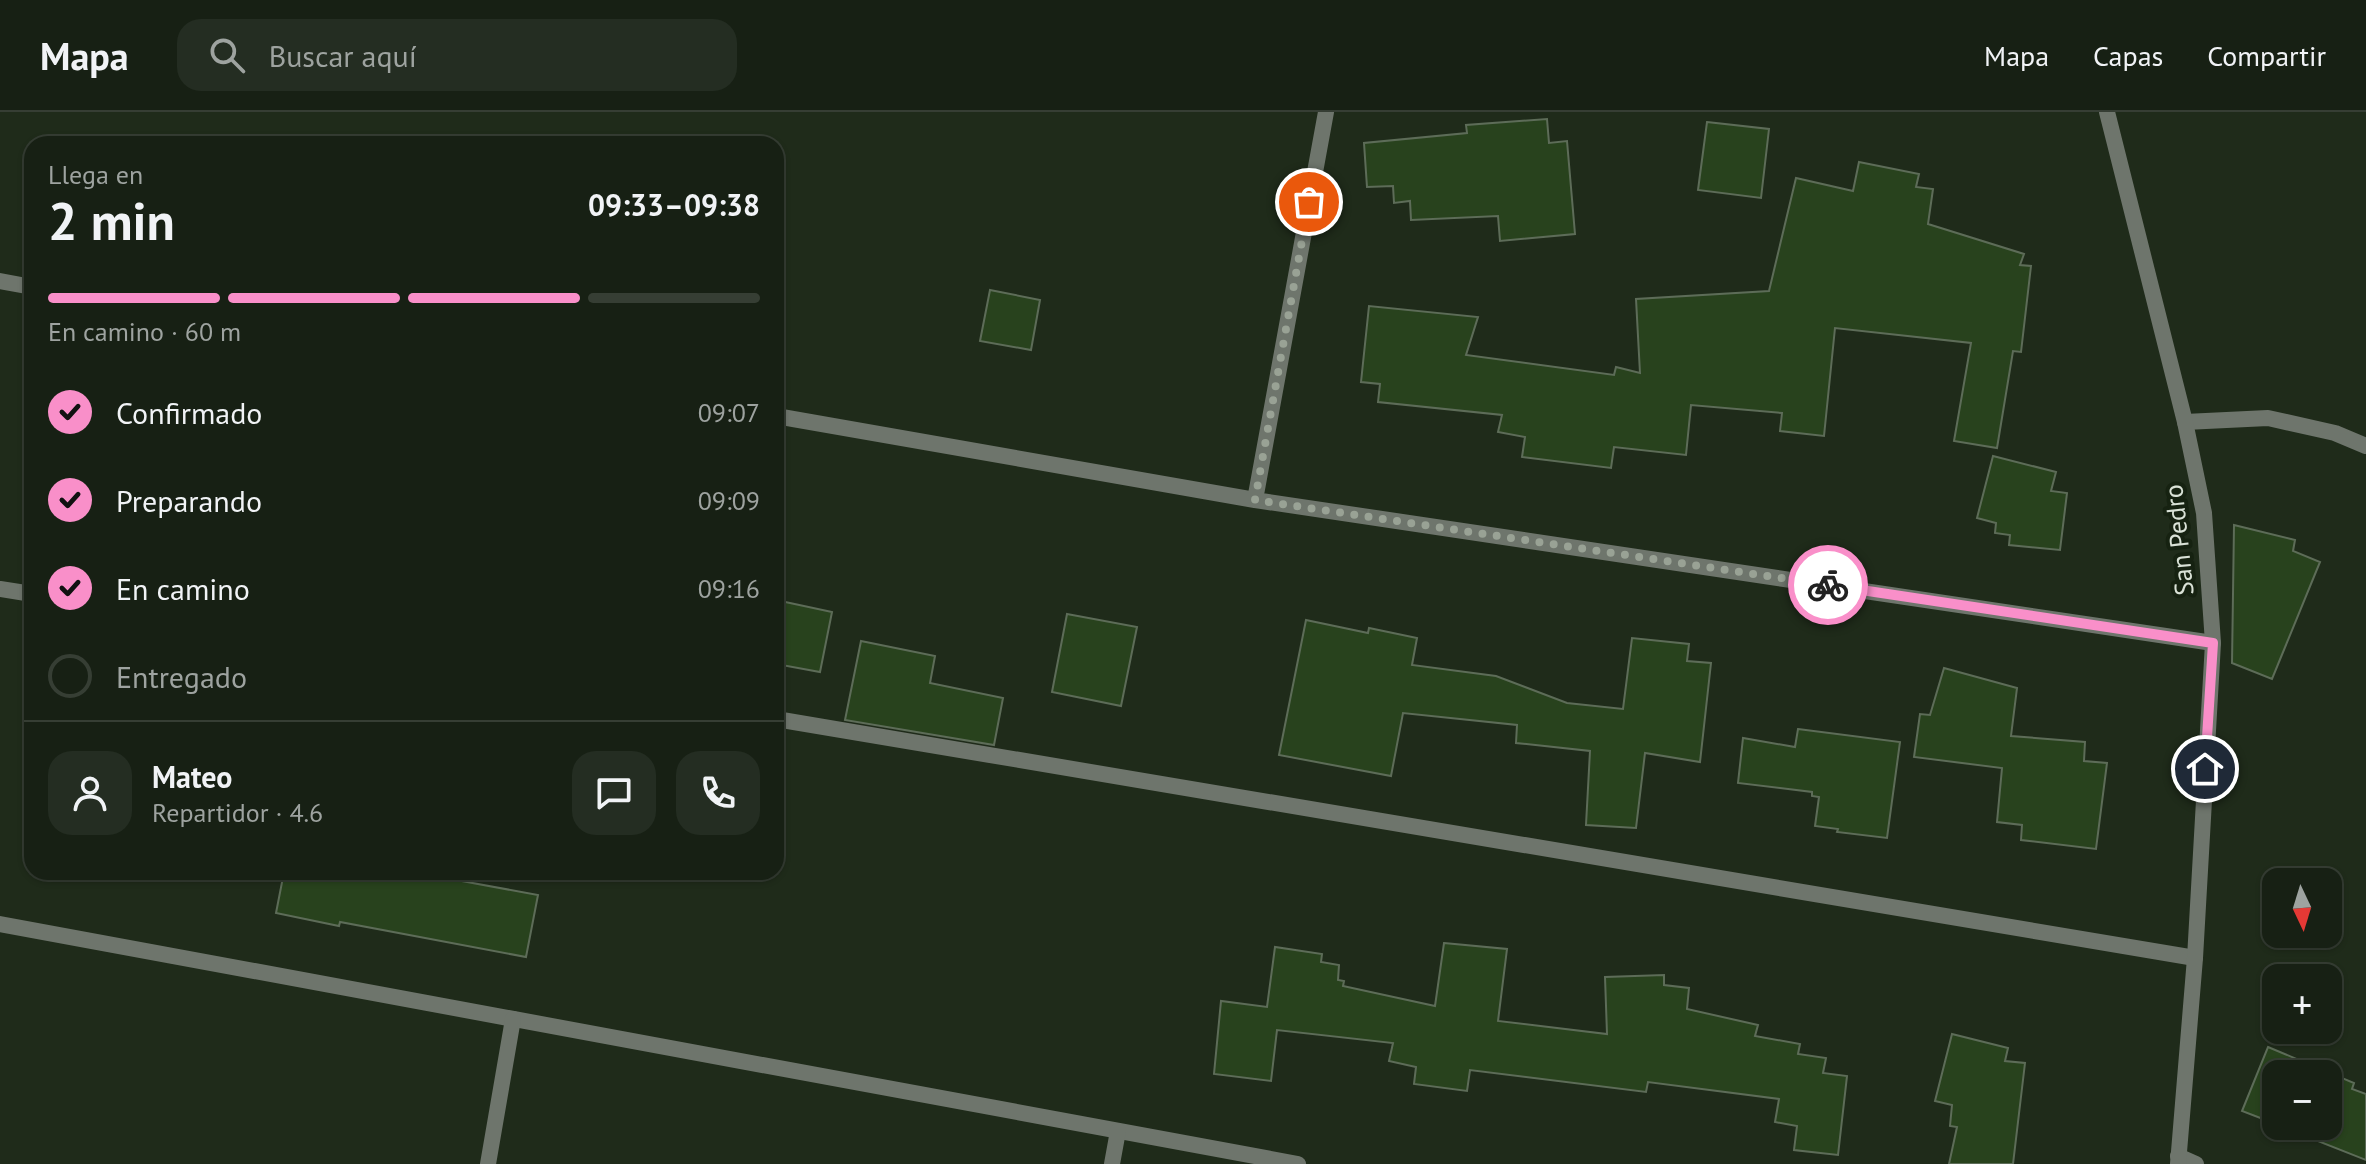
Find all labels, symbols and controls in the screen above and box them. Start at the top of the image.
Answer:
search box [177,19,737,91]
text: Mapa [40,31,129,80]
icon: search [205,33,249,77]
text: Buscar aquí [269,36,417,75]
text: Mapa [1984,37,2049,74]
text: Capas [2093,37,2163,74]
text: Compartir [2207,37,2326,74]
text: Llega en [48,158,143,191]
pin [1275,168,1343,236]
icon: bag [1287,180,1331,224]
text: 09:33–09:38 [588,185,760,224]
text: 2 min [48,187,175,254]
text: En camino · 60 m [48,315,241,348]
icon: check [48,390,92,434]
text: Confirmado [116,393,262,432]
text: 09:07 [698,396,760,429]
icon: check [48,478,92,522]
text: Preparando [116,481,262,520]
street label: San Pedro [2156,483,2201,597]
text: 09:09 [698,484,760,517]
courier [1788,545,1868,625]
icon: bike [1806,563,1850,607]
icon: check [48,566,92,610]
text: En camino [116,569,250,608]
text: 09:16 [698,572,760,605]
text: Entregado [116,657,247,696]
pin [2171,735,2239,803]
icon: home [2183,747,2227,791]
button: person [48,751,132,835]
button: chat [572,751,656,835]
button: phone [676,751,760,835]
text: Mateo [152,757,232,796]
text: Repartidor · 4.6 [152,796,323,829]
north arrow [2262,868,2342,948]
map controls [2262,868,2342,1140]
button: + [2262,964,2342,1044]
button: − [2262,1060,2342,1140]

